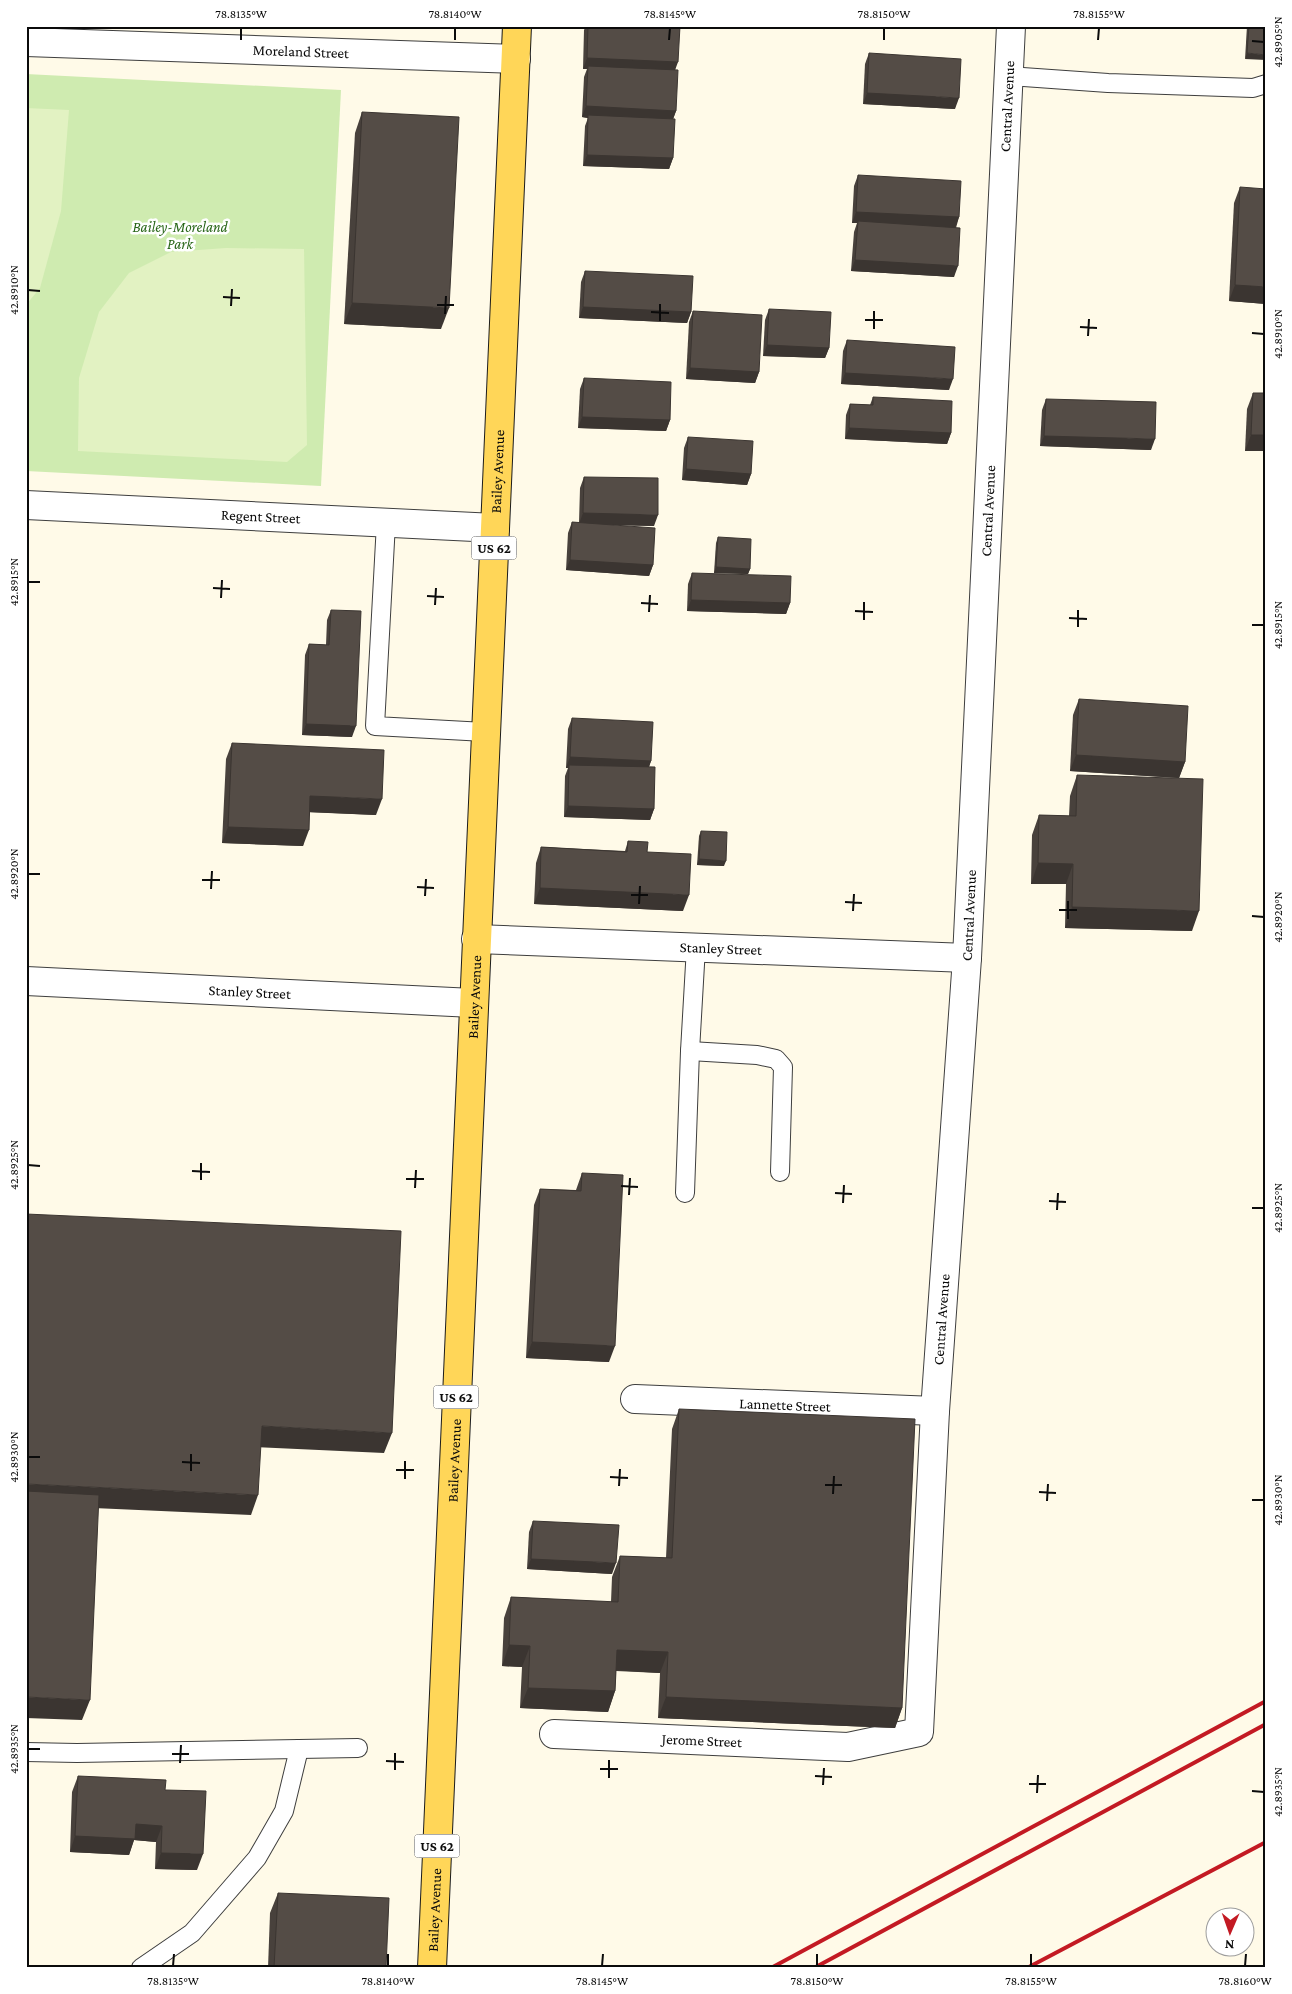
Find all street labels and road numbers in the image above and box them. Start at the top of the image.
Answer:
street label: Moreland Street [252,42,350,61]
street label: Central Avenue [997,60,1017,152]
street label: Bailey Avenue [488,429,507,514]
street label: Central Avenue [978,464,998,557]
street label: Regent Street [221,507,302,526]
road number: US 62 [472,536,516,560]
street label: Central Avenue [959,869,979,961]
street label: Stanley Street [679,939,763,958]
street label: Bailey Avenue [465,954,484,1039]
street label: Stanley Street [208,982,292,1002]
street label: Central Avenue [930,1273,953,1366]
road number: US 62 [434,1385,478,1408]
street label: Lannette Street [739,1395,832,1415]
street label: Bailey Avenue [444,1418,464,1503]
street label: Jerome Street [659,1731,743,1750]
road number: US 62 [414,1834,460,1858]
street label: Bailey Avenue [425,1868,444,1952]

